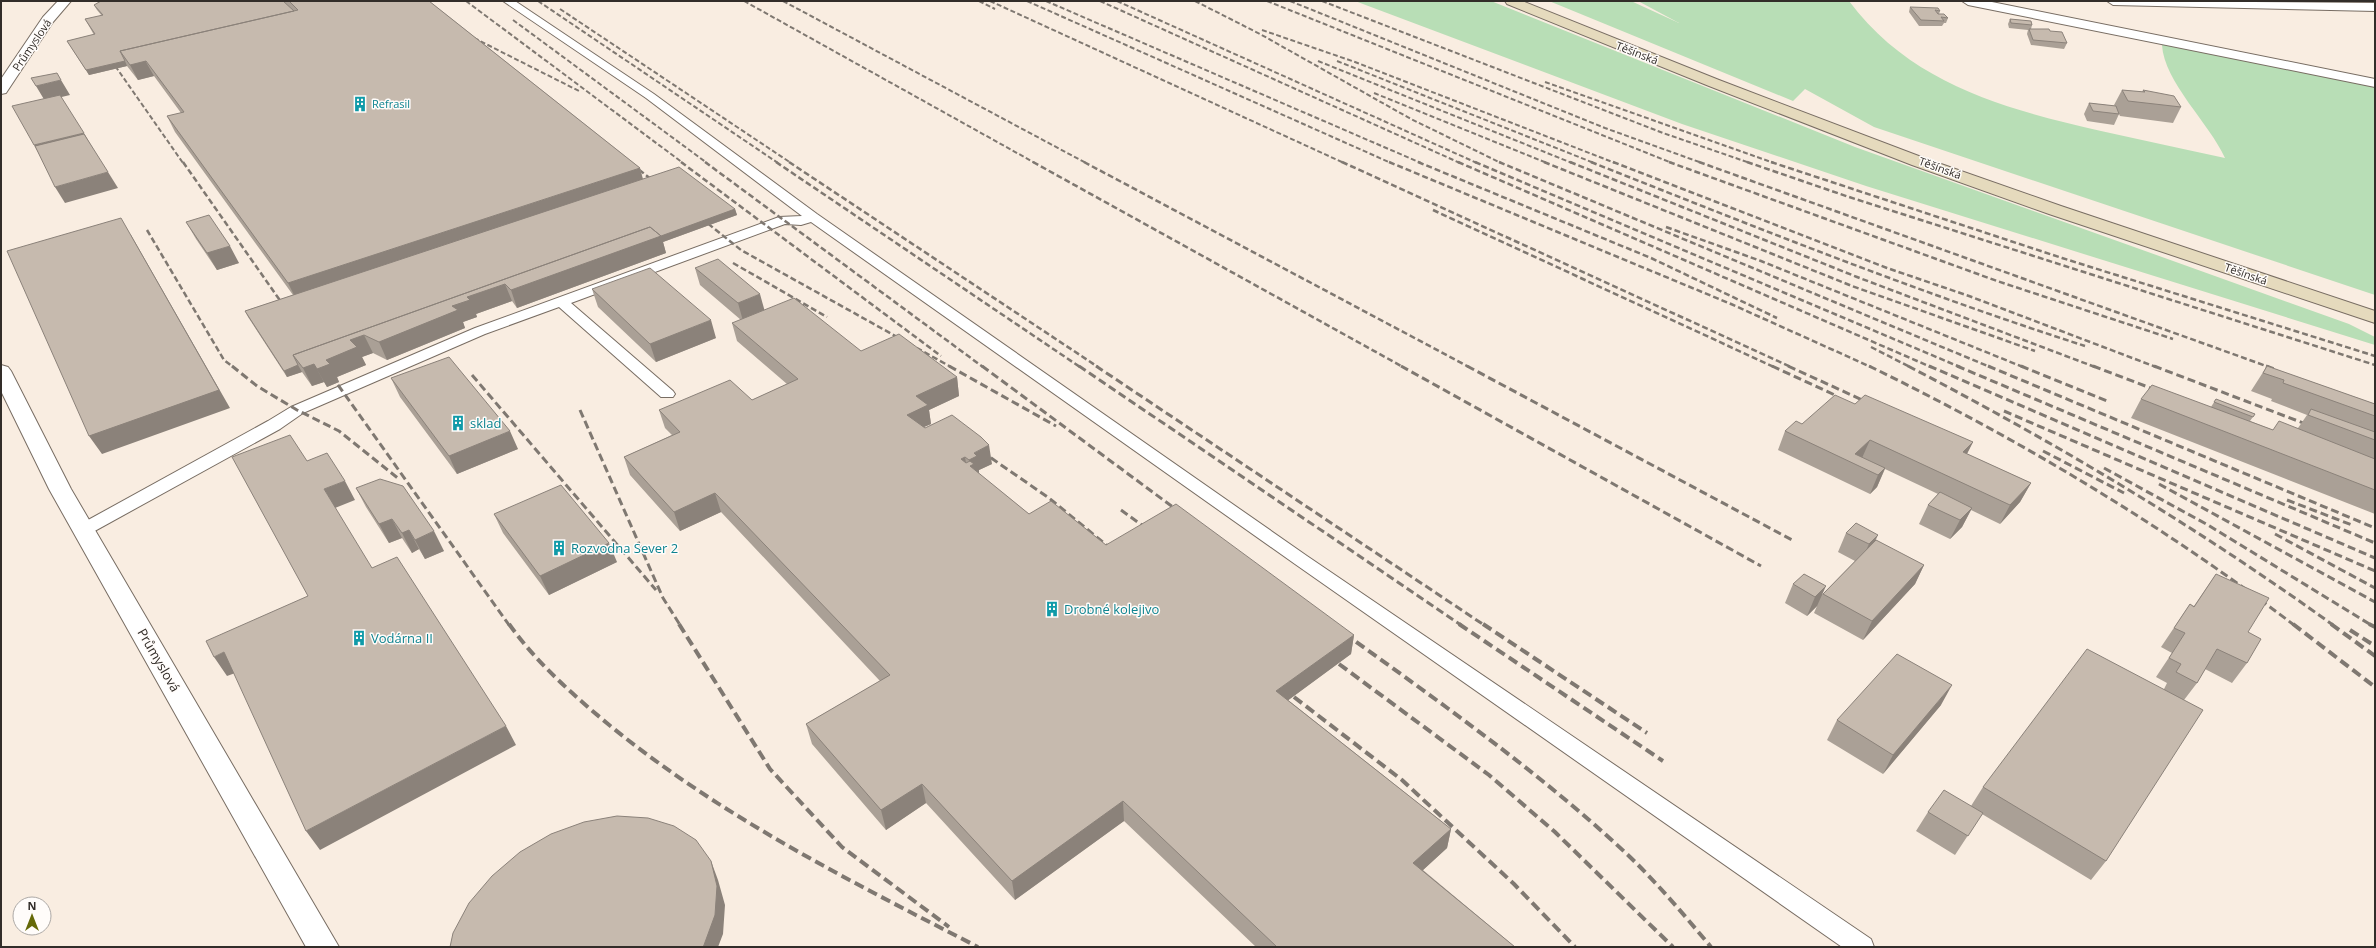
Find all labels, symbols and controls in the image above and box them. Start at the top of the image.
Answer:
street label: Průmyslová [9,16,55,74]
street label: Těšínská [1614,38,1660,67]
building icon: Refrasil [351,95,369,113]
place label: Refrasil [372,96,410,111]
street label: Těšínská [1917,153,1963,182]
street label: Těšínská [2223,259,2269,288]
building icon: sklad [449,414,467,432]
place label: sklad [470,414,501,432]
building icon: Rozvodna Sever 2 [550,539,568,557]
place label: Rozvodna Sever 2 [571,539,678,557]
building icon: Drobné kolejivo [1043,600,1061,618]
place label: Drobné kolejivo [1064,600,1159,618]
street label: Průmyslová [134,625,184,695]
building icon: Vodárna II [350,629,368,647]
place label: Vodárna II [371,629,433,647]
north arrow [12,896,52,936]
text: N [28,898,36,913]

